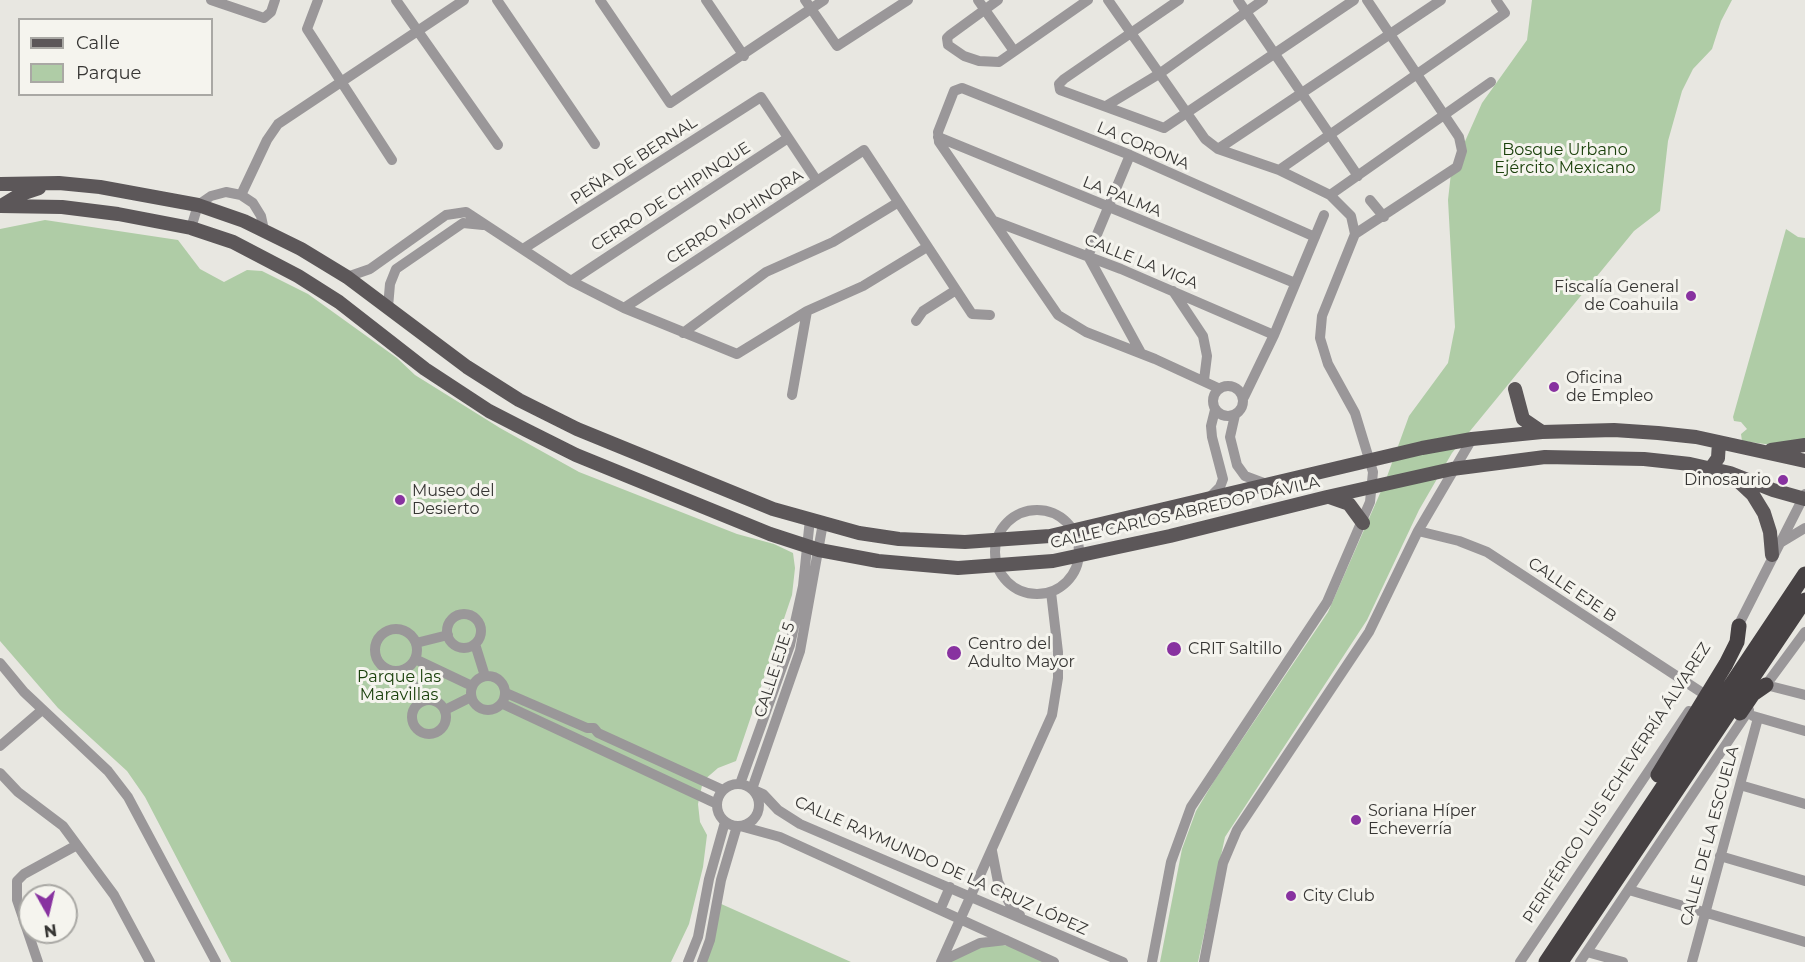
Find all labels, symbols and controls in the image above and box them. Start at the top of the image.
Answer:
legend [18,18,213,96]
text: Calle [76,32,120,54]
text: Parque [76,62,141,84]
street label: PEÑA DE BERNAL [567,113,701,209]
street label: LA CORONA [1094,118,1192,174]
street label: CERRO DE CHIPINQUE [588,138,754,256]
park label: Bosque Urbano Ejército Mexicano [1494,140,1636,178]
street label: CERRO MOHINORA [663,166,807,268]
street label: LA PALMA [1080,172,1164,222]
street label: CALLE LA VIGA [1081,230,1201,294]
place label: Fiscalía General de Coahuila [1554,277,1679,315]
marker: Fiscalía General de Coahuila [1684,289,1698,303]
place label: Oficina de Empleo [1566,368,1653,406]
marker: Oficina de Empleo [1547,380,1561,394]
place label: Dinosaurio [1684,470,1771,490]
street label: CALLE CARLOS ABREDOP DÁVILA [1048,473,1322,553]
marker: Dinosaurio [1776,473,1790,487]
place label: Museo del Desierto [412,481,495,519]
marker: Museo del Desierto [393,493,407,507]
street label: CALLE EJE B [1524,554,1620,626]
street label: CALLE EJE 5 [751,620,799,720]
place label: Centro del Adulto Mayor [968,634,1075,672]
place label: CRIT Saltillo [1188,639,1282,659]
street label: PERIFÉRICO LUIS ECHEVERRÍA ÁLVAREZ [1519,639,1715,927]
marker: CRIT Saltillo [1165,640,1183,658]
marker: Centro del Adulto Mayor [945,644,963,662]
park label: Parque las Maravillas [357,667,441,705]
street label: CALLE DE LA ESCUELA [1677,744,1743,928]
street label: CALLE RAYMUNDO DE LA CRUZ LÓPEZ [792,792,1090,940]
place label: Soriana Híper Echeverría [1368,801,1477,839]
marker: Soriana Híper Echeverría [1349,813,1363,827]
north arrow [18,884,78,944]
place label: City Club [1303,886,1375,906]
marker: City Club [1284,889,1298,903]
text: N [43,920,58,941]

